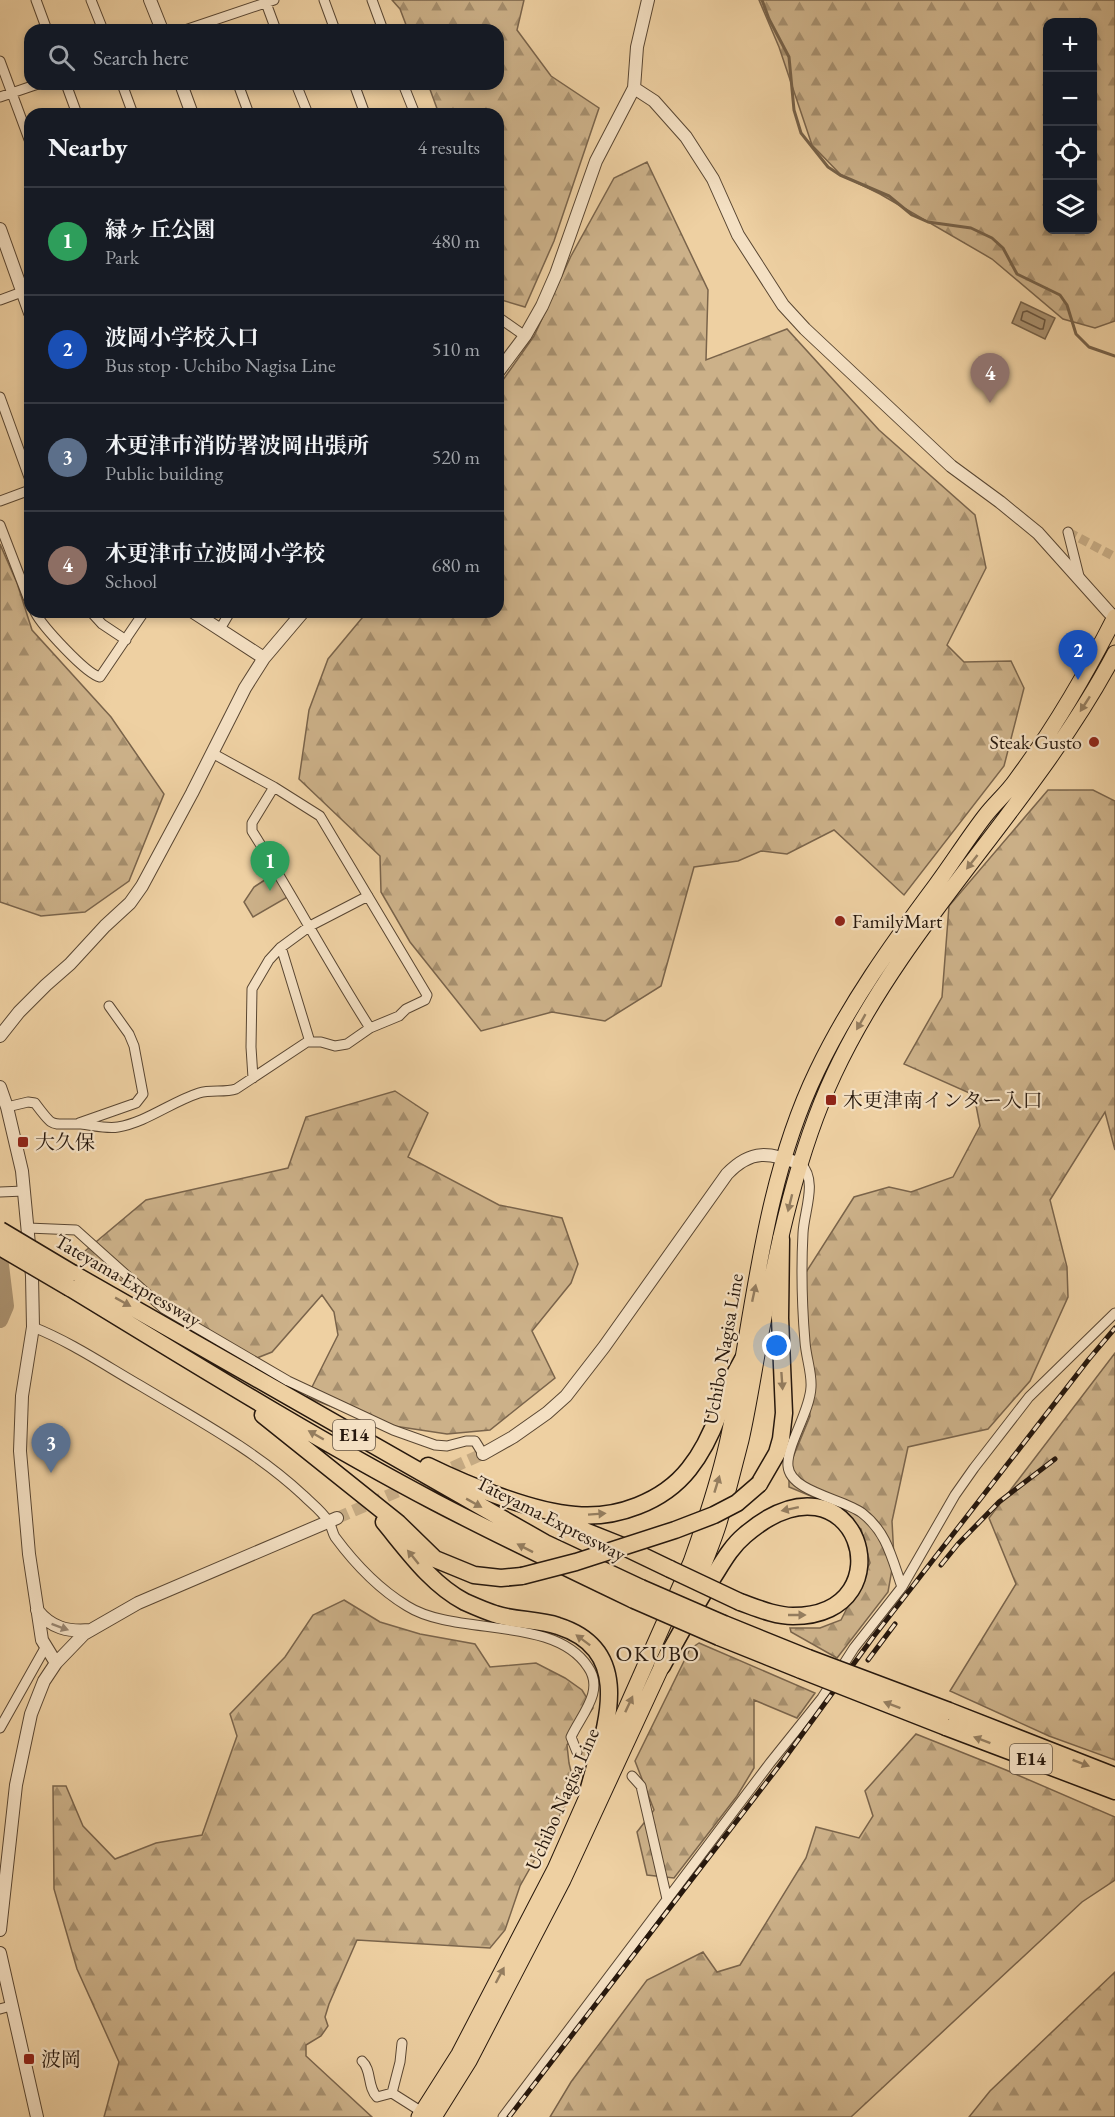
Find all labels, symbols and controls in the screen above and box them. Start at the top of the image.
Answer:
map controls [1043,18,1097,234]
button: + [1043,18,1097,72]
search box [24,24,504,90]
icon: search [45,41,78,74]
text: Search here [93,43,188,72]
button: − [1043,72,1097,126]
button: locate [1043,126,1097,180]
text: Nearby [48,130,128,164]
text: 4 results [417,134,480,160]
button: layers [1043,180,1097,234]
text: 緑ヶ丘公園 [105,215,215,244]
text: 1 [62,228,73,254]
text: 480 m [432,228,480,254]
text: Park [105,244,139,270]
text: 波岡小学校入口 [105,323,259,352]
text: 2 [62,336,73,362]
text: 510 m [432,336,480,362]
text: Bus stop · Uchibo Nagisa Line [105,352,336,378]
pin: 4 [970,354,1010,403]
text: 木更津市消防署波岡出張所 [105,431,369,460]
text: 3 [62,444,73,470]
text: 520 m [432,444,480,470]
text: Public building [105,460,223,486]
text: 木更津市立波岡小学校 [105,539,325,568]
text: 4 [62,552,73,578]
text: 680 m [432,552,480,578]
text: School [105,568,157,594]
pin: 2 [1058,630,1098,680]
one-way arrow [1080,695,1091,712]
place label: Steak Gusto [990,729,1082,755]
marker: Steak Gusto [1087,735,1101,749]
pin: 1 [250,842,290,891]
one-way arrow [965,854,978,870]
place label: FamilyMart [852,908,943,934]
marker: FamilyMart [833,914,847,928]
one-way arrow [855,1014,866,1030]
place label: 木更津南インター入口 [843,1087,1042,1113]
marker: 木更津南インター入口 [824,1093,838,1107]
place label: 大久保 [35,1129,95,1155]
marker: 大久保 [16,1135,30,1149]
one-way arrow [784,1194,794,1212]
street label: Tateyama Expressway [50,1228,206,1333]
street label: Uchibo Nagisa Line [697,1271,749,1427]
one-way arrow [750,1283,759,1302]
one-way arrow [115,1297,132,1307]
your location [762,1331,791,1360]
one-way arrow [777,1372,787,1391]
road number: E14 [333,1420,375,1450]
pin: 3 [32,1424,70,1473]
one-way arrow [307,1430,324,1440]
street label: Tateyama Expressway [472,1469,631,1567]
one-way arrow [713,1475,722,1493]
one-way arrow [466,1498,482,1509]
one-way arrow [781,1504,799,1514]
one-way arrow [588,1510,607,1519]
one-way arrow [516,1543,533,1552]
one-way arrow [406,1549,419,1565]
one-way arrow [788,1610,807,1620]
one-way arrow [52,1622,70,1632]
one-way arrow [576,1634,592,1646]
district label: OKUBO [615,1639,701,1668]
one-way arrow [624,1696,633,1713]
one-way arrow [882,1700,900,1710]
street label: Uchibo Nagisa Line [519,1724,605,1874]
one-way arrow [973,1735,991,1744]
road number: E14 [1010,1744,1052,1774]
one-way arrow [1073,1758,1091,1768]
one-way arrow [496,1967,505,1984]
place label: 波岡 [41,2046,81,2072]
marker: 波岡 [22,2052,36,2066]

